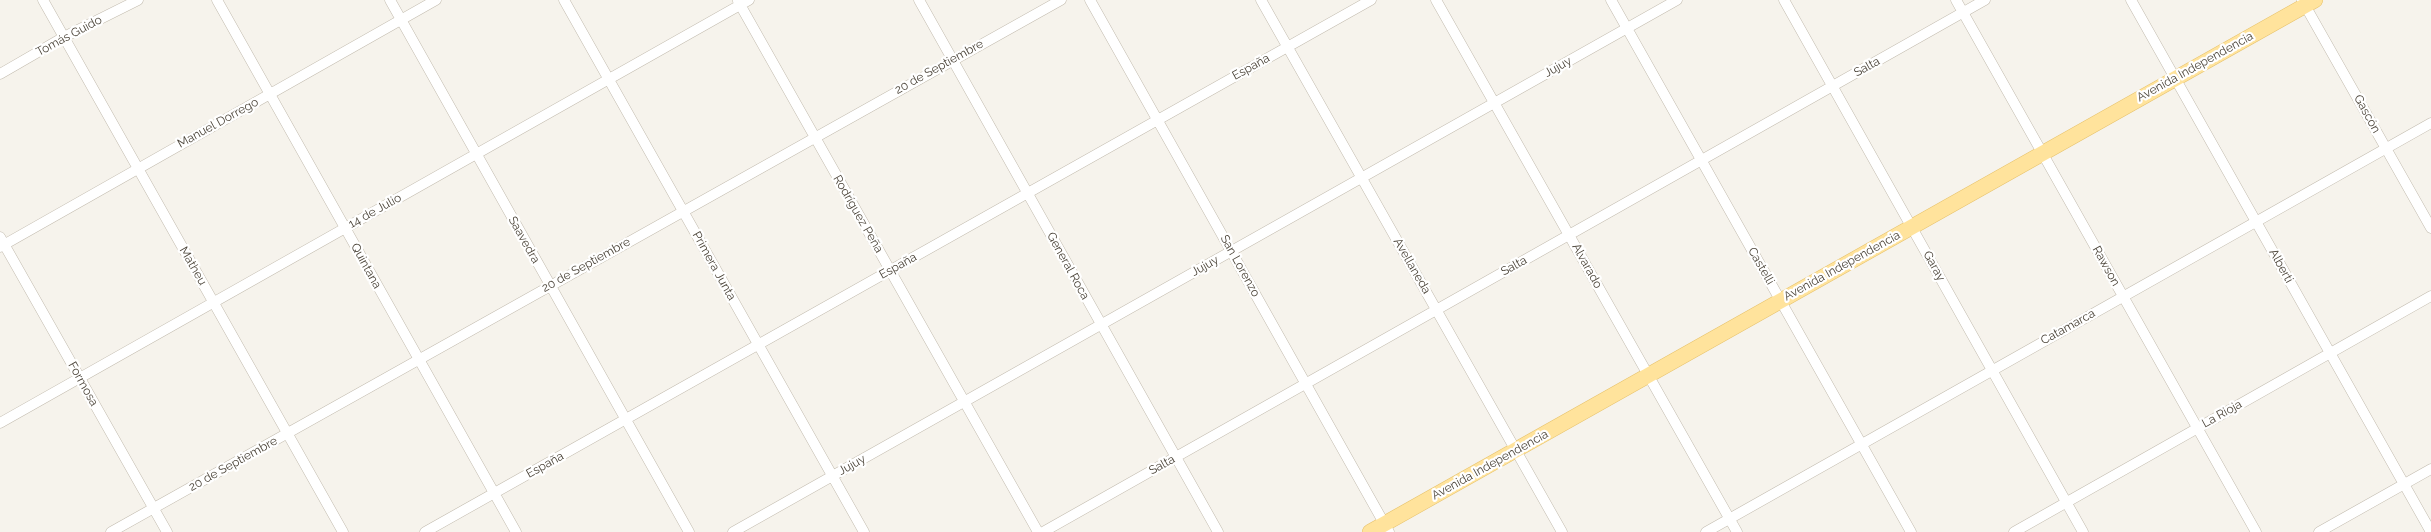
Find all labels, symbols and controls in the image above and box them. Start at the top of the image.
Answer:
street label: Tomás Guido [34,13,104,59]
street label: Avenida Independencia [2134,29,2256,105]
street label: 20 de Septiembre [892,37,986,97]
street label: España [1230,51,1272,83]
street label: Jujuy [1542,54,1574,80]
street label: Salta [1851,54,1883,80]
street label: Gascón [2351,92,2383,136]
street label: Manuel Dorrego [175,95,261,151]
street label: Rodríguez Peña [830,173,886,255]
street label: 14 de Julio [346,191,404,231]
street label: Saavedra [505,214,543,266]
street label: Avenida Independencia [1781,228,1903,304]
street label: Primera Junta [689,229,739,303]
street label: General Roca [1044,230,1092,302]
street label: San Lorenzo [1217,232,1263,300]
street label: 20 de Septiembre [539,235,633,295]
street label: Avellaneda [1390,236,1434,296]
street label: Quintana [348,241,384,291]
street label: Alvarado [1569,241,1605,291]
street label: Rawson [2089,243,2123,289]
street label: Matheu [176,244,210,288]
street label: Castelli [1745,245,1777,287]
street label: Alberti [2266,246,2296,286]
street label: Garay [1920,248,1948,284]
street label: España [877,250,919,282]
street label: Jujuy [1189,253,1221,279]
street label: Salta [1498,253,1530,279]
street label: Catamarca [2038,306,2098,348]
street label: Formosa [65,359,101,409]
street label: La Rioja [2200,397,2244,431]
street label: Avenida Independencia [1429,427,1551,503]
street label: 20 de Septiembre [186,434,280,494]
street label: España [524,449,566,481]
street label: Jujuy [836,452,868,478]
street label: Salta [1146,452,1178,478]

